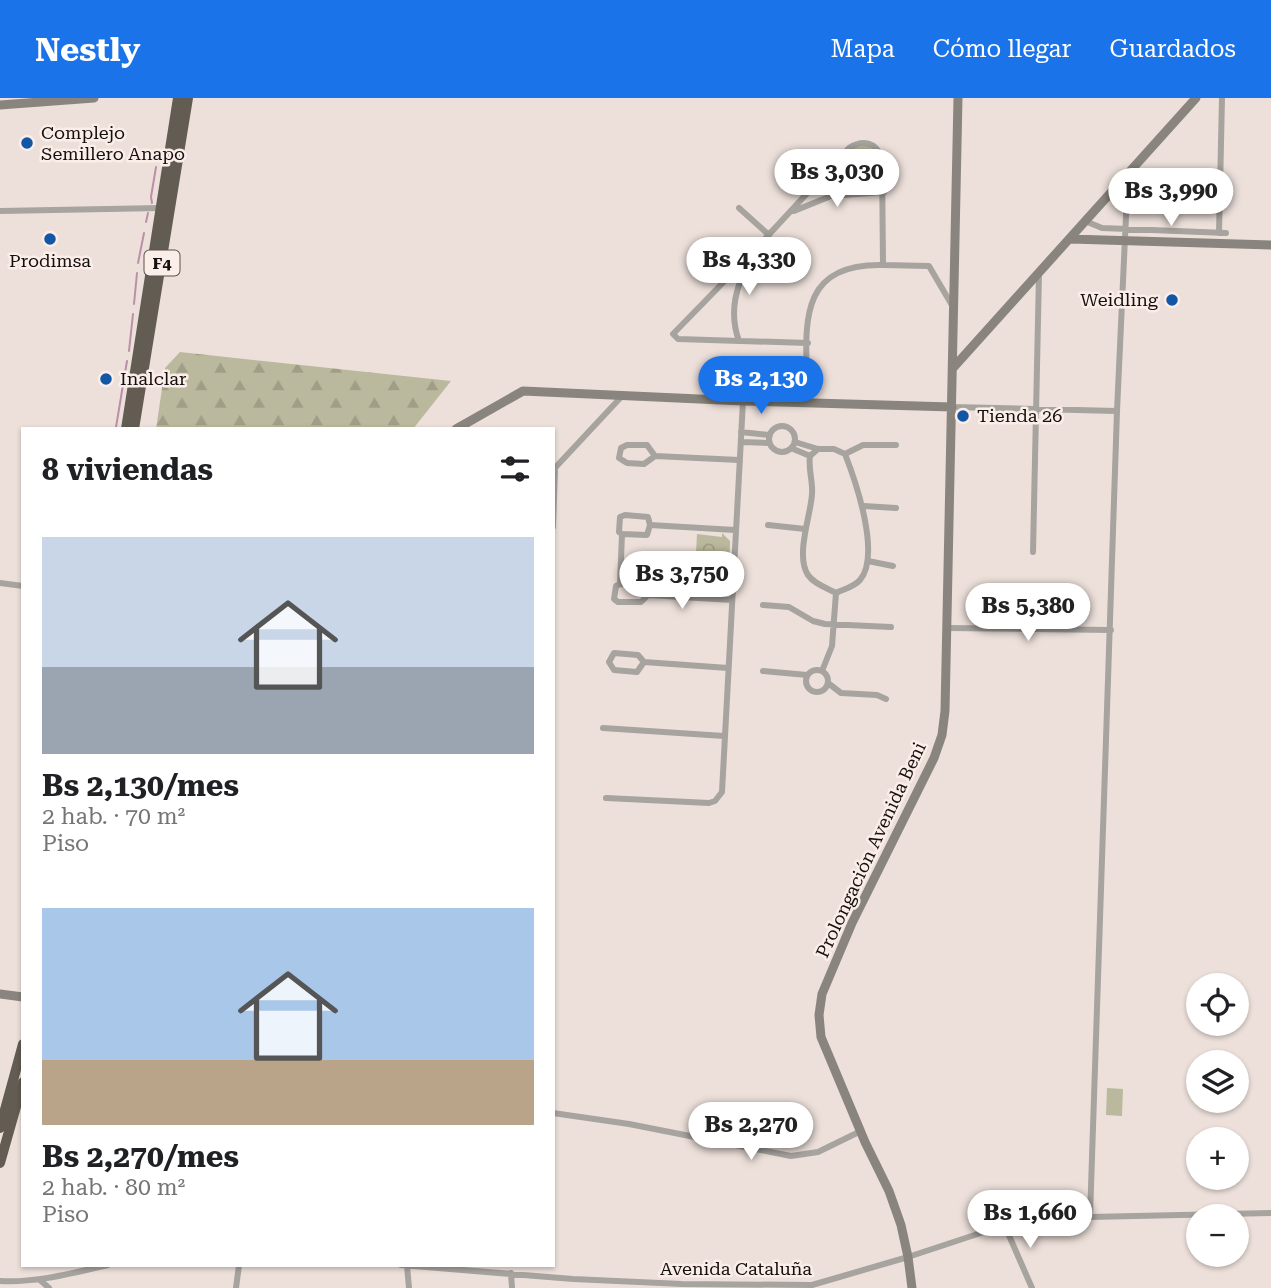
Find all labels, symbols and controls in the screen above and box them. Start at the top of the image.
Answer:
text: Nestly [35,30,140,69]
text: Mapa [831,35,895,63]
text: Cómo llegar [933,35,1071,63]
text: Guardados [1109,35,1236,63]
place label: Complejo Semillero Anapo [41,122,185,164]
marker: Complejo Semillero Anapo [19,135,35,151]
pin: Bs 3,030 [765,150,909,209]
text: Bs 3,030 [790,158,884,185]
pin: Bs 3,990 [1099,169,1243,228]
text: Bs 3,990 [1124,177,1218,204]
marker: Prodimsa [42,231,58,247]
pin: Bs 4,330 [677,238,821,297]
text: Bs 4,330 [702,246,796,273]
place label: Prodimsa [9,250,91,271]
road number: F4 [144,251,180,276]
place label: Weidling [1080,289,1159,310]
marker: Weidling [1164,292,1180,308]
pin: Bs 2,130 [689,356,833,416]
text: Bs 2,130 [714,365,808,392]
place label: Inalclar [120,368,186,389]
marker: Inalclar [98,371,114,387]
place label: Tienda 26 [977,405,1062,426]
marker: Tienda 26 [955,408,971,424]
icon: filters [496,450,534,488]
text: 8 viviendas [42,452,213,487]
pin: Bs 3,750 [610,552,754,611]
text: Bs 3,750 [635,560,729,587]
icon: home [225,582,351,708]
pin: Bs 5,380 [956,584,1100,643]
text: Bs 5,380 [981,592,1075,619]
street label: Prolongación Avenida Beni [811,739,930,961]
text: Bs 2,130/mes [42,768,239,803]
text: 2 hab. · 70 m² [42,803,185,830]
text: Piso [42,830,89,857]
icon: home [225,953,351,1079]
map controls [1186,973,1249,1267]
button: locate [1186,973,1249,1036]
button: layers [1186,1050,1249,1113]
pin: Bs 2,270 [679,1102,823,1162]
text: Bs 2,270 [704,1111,798,1138]
button: + [1186,1127,1249,1190]
text: Bs 2,270/mes [42,1139,239,1174]
text: 2 hab. · 80 m² [42,1174,185,1201]
pin: Bs 1,660 [958,1190,1102,1250]
text: Bs 1,660 [983,1199,1077,1226]
text: Piso [42,1201,89,1228]
button: − [1186,1204,1249,1267]
street label: Avenida Cataluña [660,1258,812,1279]

